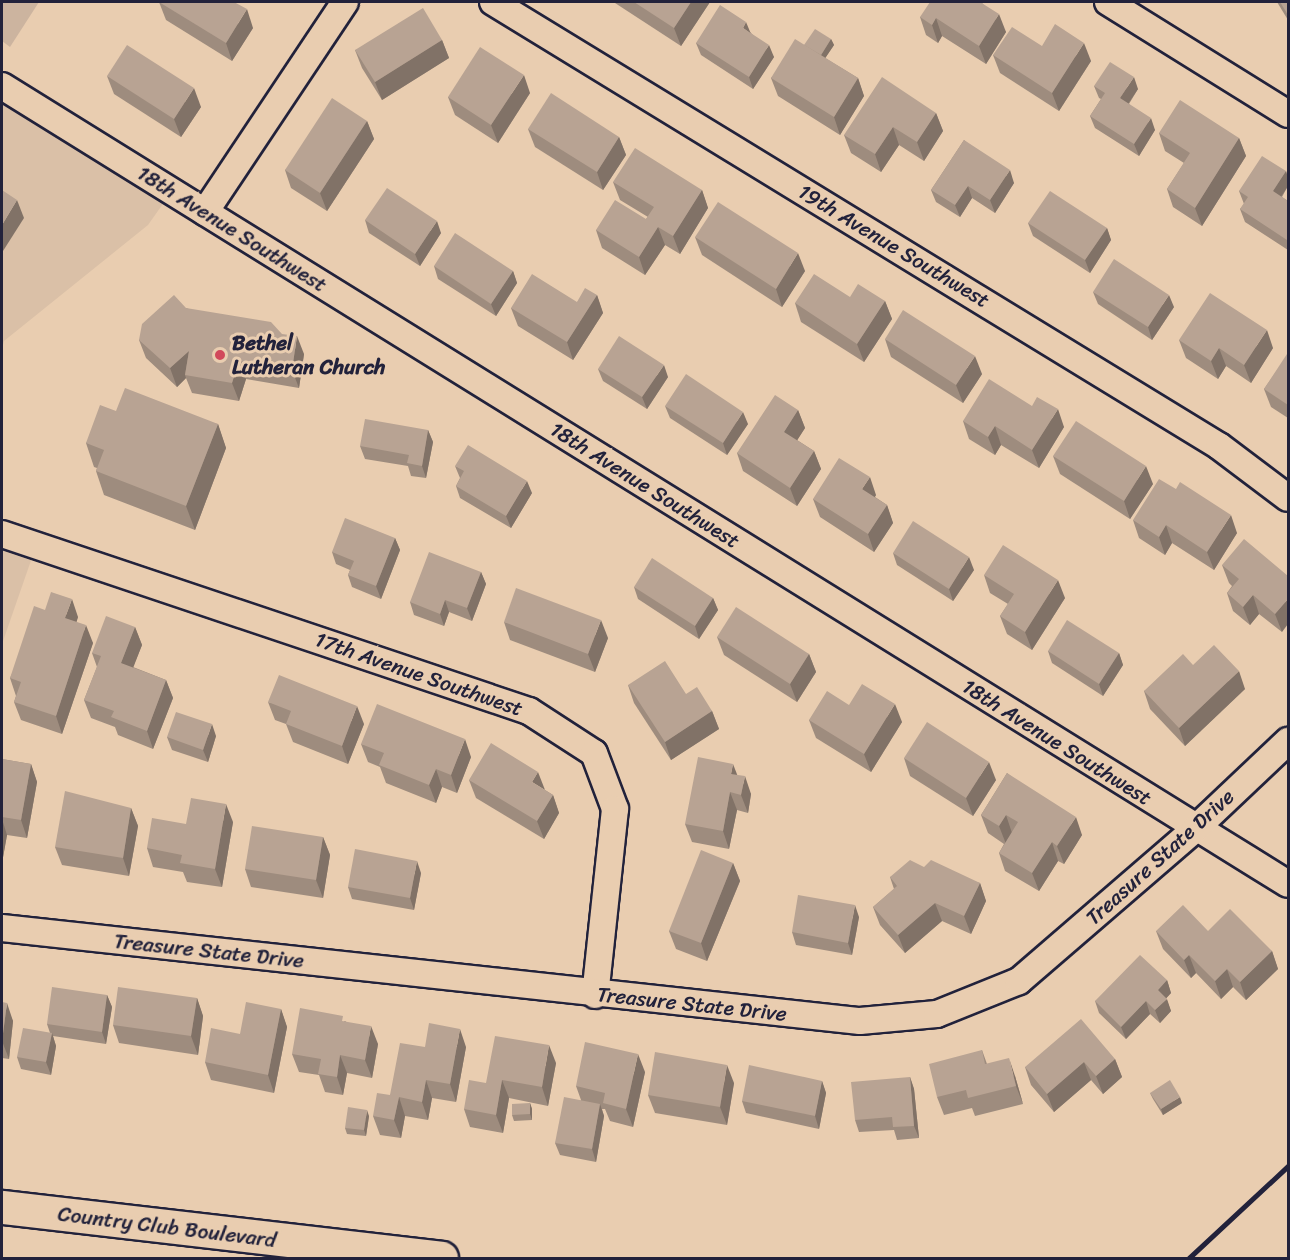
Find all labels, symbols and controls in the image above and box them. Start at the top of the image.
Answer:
street label: 18th Avenue Southwest [133,160,331,298]
street label: 19th Avenue Southwest [794,179,994,313]
place label: Bethel Lutheran Church [232,330,385,380]
marker: Bethel Lutheran Church [213,348,227,362]
street label: 18th Avenue Southwest [546,416,744,554]
street label: 17th Avenue Southwest [312,627,526,721]
street label: 18th Avenue Southwest [958,673,1156,811]
street label: Treasure State Drive [1080,784,1240,930]
street label: Treasure State Drive [113,928,305,974]
street label: Treasure State Drive [596,981,788,1027]
street label: Country Club Boulevard [57,1201,277,1253]

